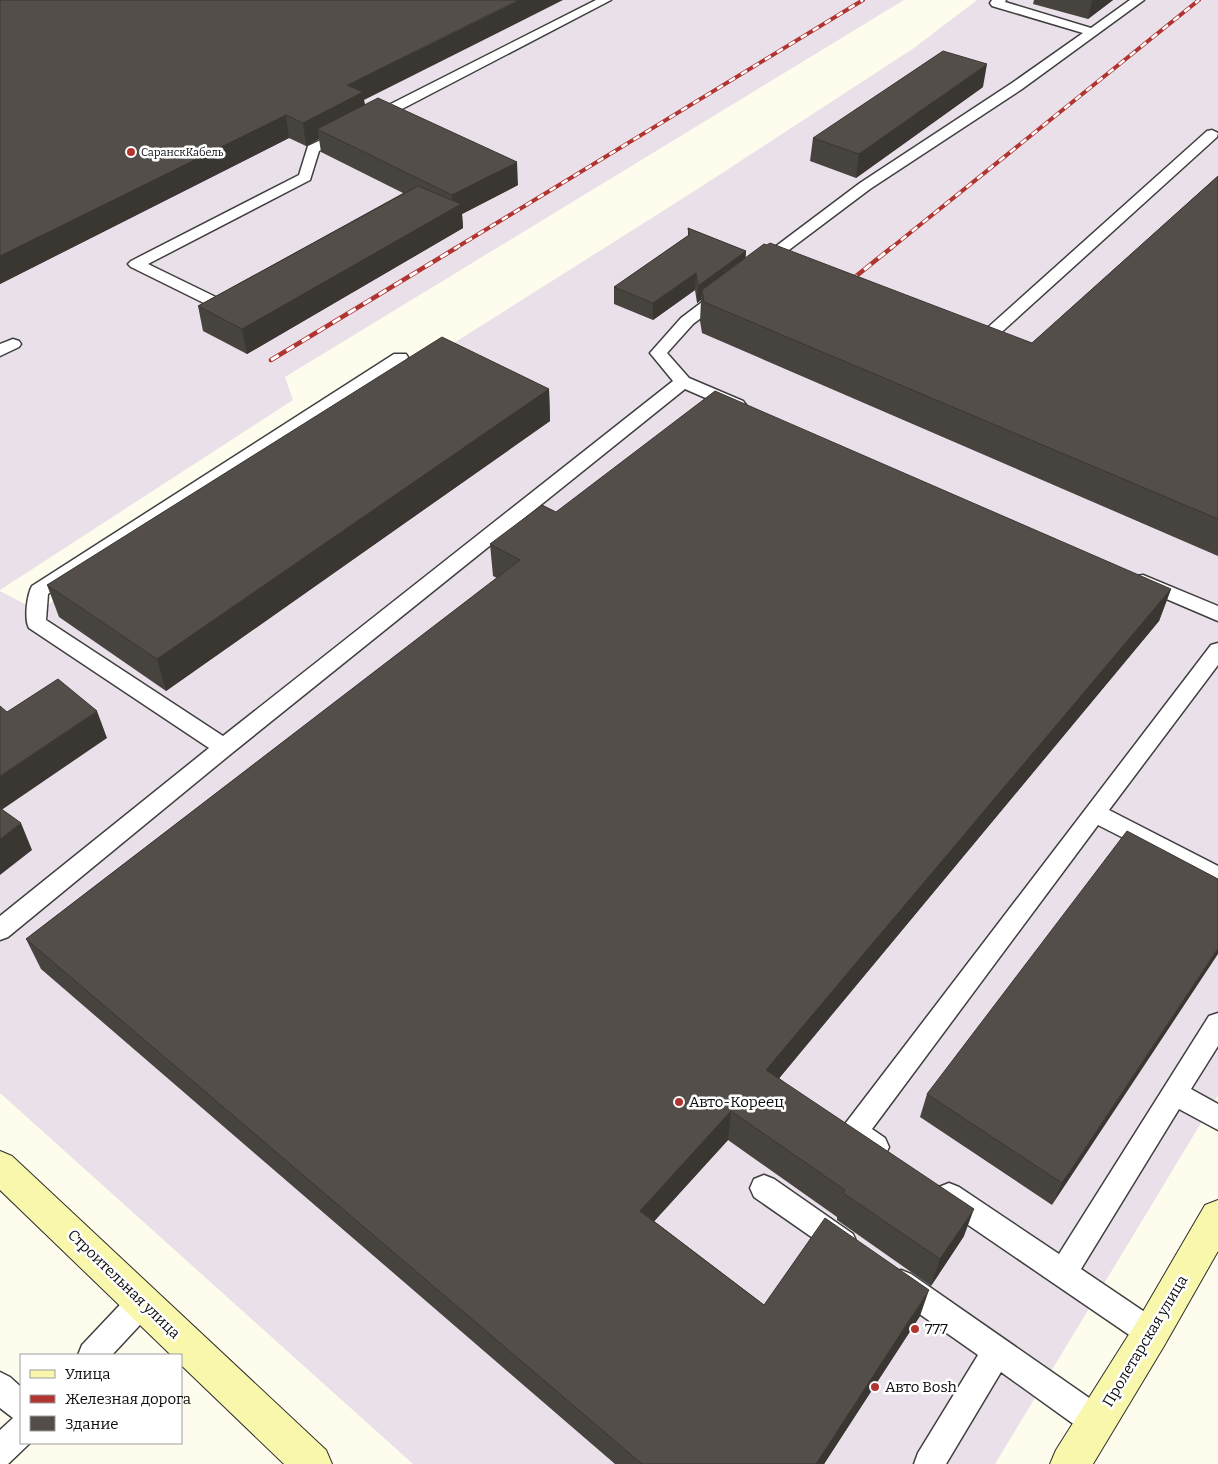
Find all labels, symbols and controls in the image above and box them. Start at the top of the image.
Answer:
marker: СаранскКабель [125,146,137,158]
place label: СаранскКабель [141,146,224,159]
place label: Авто-Кореец [689,1093,784,1111]
marker: Авто-Кореец [673,1096,685,1108]
street label: Строительная улица [64,1226,184,1342]
street label: Пролетарская улица [1099,1272,1191,1410]
place label: 777 [925,1320,948,1338]
marker: 777 [909,1323,921,1335]
legend [20,1354,182,1444]
text: Улица [65,1365,111,1383]
place label: Авто Bosh [885,1378,958,1396]
marker: Авто Bosh [869,1381,881,1393]
text: Железная дорога [65,1390,191,1408]
text: Здание [65,1415,119,1433]

